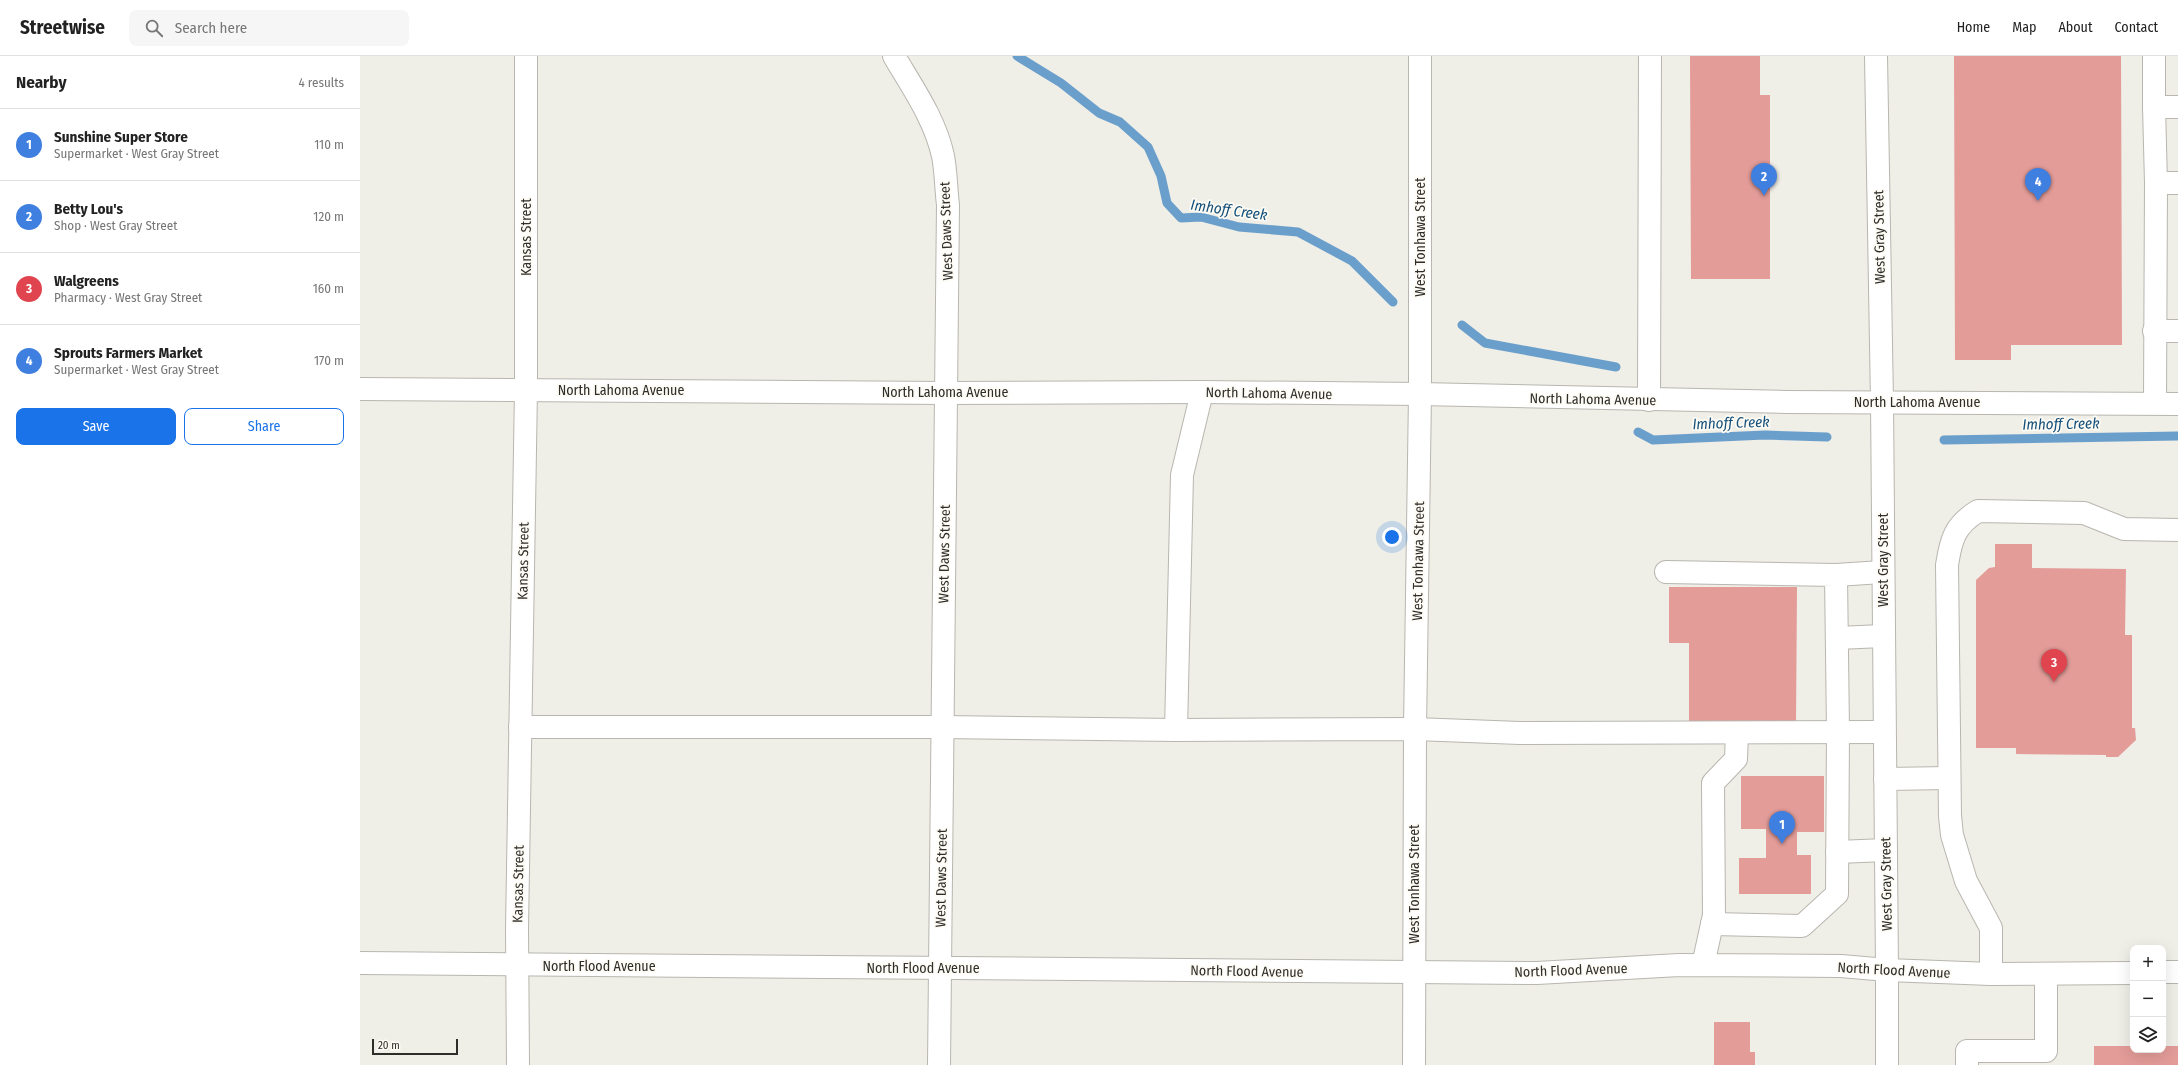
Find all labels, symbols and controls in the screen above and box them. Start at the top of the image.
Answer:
search box [129,10,409,46]
text: Streetwise [20,16,105,39]
icon: search [143,17,165,39]
text: Search here [175,19,247,37]
text: Home [1957,19,1990,36]
text: Map [2012,19,2036,36]
text: About [2058,19,2093,36]
text: Contact [2115,19,2158,36]
text: Nearby [16,72,67,93]
text: 4 results [298,75,344,90]
text: Sunshine Super Store [54,128,188,146]
text: 1 [26,137,32,152]
text: 110 m [314,137,344,152]
text: Supermarket · West Gray Street [54,146,219,161]
pin: 2 [1751,163,1777,196]
pin: 4 [2025,168,2051,201]
street label: West Tonhawa Street [1412,177,1429,297]
street label: West Daws Street [936,181,957,281]
street label: West Gray Street [1870,189,1889,284]
water label: Imhoff Creek [1190,196,1269,224]
street label: Kansas Street [518,198,535,276]
text: Betty Lou's [54,200,123,218]
text: 2 [26,209,32,224]
text: 120 m [313,209,344,224]
text: Shop · West Gray Street [54,218,177,233]
text: Walgreens [54,272,119,290]
text: 3 [26,281,32,296]
text: 160 m [313,281,344,296]
text: Pharmacy · West Gray Street [54,290,202,305]
text: Sprouts Farmers Market [54,344,203,362]
text: 4 [26,353,32,368]
text: 170 m [314,353,344,368]
text: Supermarket · West Gray Street [54,362,219,377]
street label: North Lahoma Avenue [558,382,684,399]
street label: North Lahoma Avenue [882,384,1008,401]
street label: North Lahoma Avenue [1206,384,1333,403]
street label: North Lahoma Avenue [1530,390,1657,409]
street label: North Lahoma Avenue [1854,394,1980,411]
button: Save [16,408,176,445]
button: Share [184,408,344,445]
water label: Imhoff Creek [1692,413,1770,433]
water label: Imhoff Creek [2022,414,2100,434]
street label: West Tonhawa Street [1409,501,1428,621]
street label: West Daws Street [935,504,954,604]
street label: West Gray Street [1875,512,1892,607]
street label: Kansas Street [514,522,533,600]
your location [1382,527,1402,547]
pin: 3 [2041,649,2067,682]
pin: 1 [1769,811,1795,844]
street label: West Tonhawa Street [1406,824,1423,944]
street label: West Daws Street [932,828,951,928]
street label: West Gray Street [1877,836,1896,931]
street label: Kansas Street [509,845,528,923]
map controls [2130,945,2166,1053]
button: + [2130,945,2166,981]
street label: North Flood Avenue [542,958,656,975]
street label: North Flood Avenue [1837,959,1951,982]
street label: North Flood Avenue [866,960,980,977]
street label: North Flood Avenue [1514,960,1628,981]
street label: North Flood Avenue [1190,962,1304,981]
button: − [2130,981,2166,1017]
button: layers [2130,1017,2166,1053]
scale bar [372,1037,458,1056]
text: 20 m [378,1039,400,1052]

